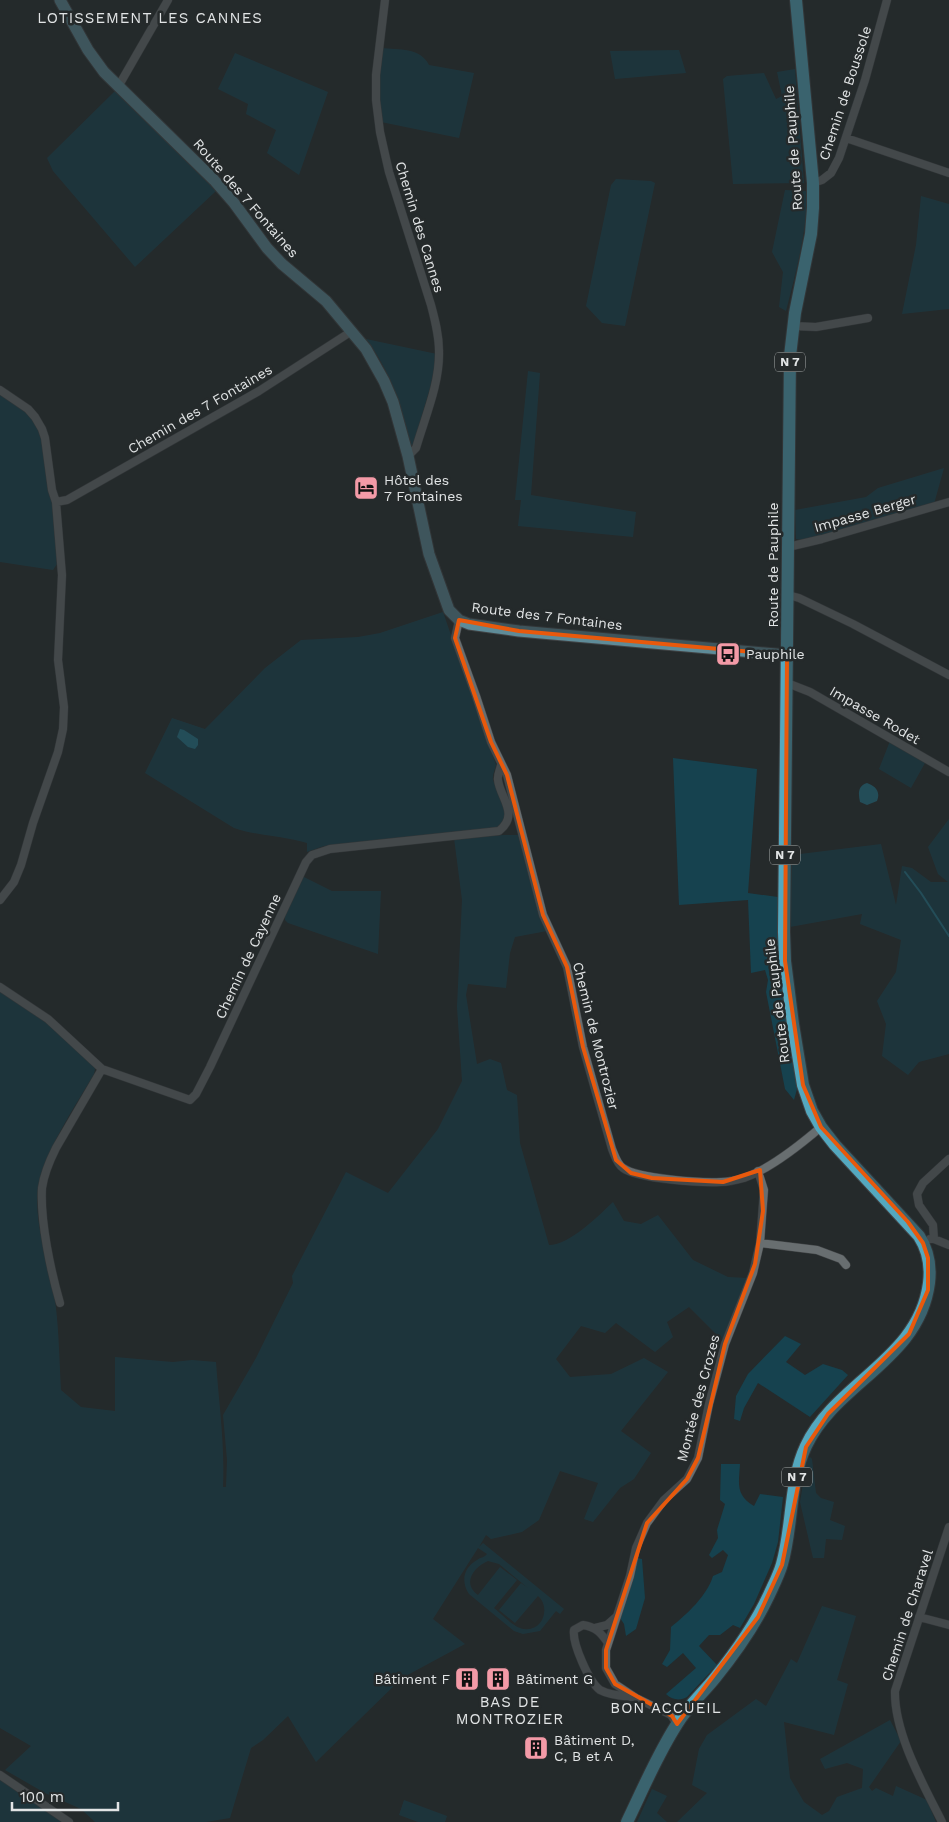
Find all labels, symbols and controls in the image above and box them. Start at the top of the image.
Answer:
district label: LOTISSEMENT LES CANNES [37,9,263,27]
street label: Chemin de Boussole [816,24,874,162]
street label: Route de Pauphile [781,85,805,211]
street label: Route des 7 Fontaines [190,135,302,261]
street label: Chemin des Cannes [392,160,448,294]
road number: N 7 [775,352,805,372]
street label: Chemin des 7 Fontaines [125,361,275,457]
place label: Hôtel des 7 Fontaines [384,472,463,504]
hotel icon: Hôtel des 7 Fontaines [353,475,379,501]
street label: Impasse Berger [812,491,918,535]
street label: Route de Pauphile [765,502,781,628]
street label: Route des 7 Fontaines [471,599,623,633]
bus stop icon: Pauphile [715,641,741,667]
place label: Pauphile [746,646,805,662]
street label: Impasse Rodet [827,683,923,747]
road number: N 7 [770,846,800,864]
street label: Chemin de Cayenne [212,891,284,1021]
street label: Route de Pauphile [761,938,793,1064]
street label: Chemin de Montrozier [570,960,622,1112]
street label: Montée des Crozes [673,1333,723,1463]
road number: N 7 [782,1468,812,1486]
street label: Chemin de Charavel [878,1546,936,1683]
building icon: Bâtiment F [454,1666,480,1692]
building icon: Bâtiment G [485,1666,511,1692]
place label: Bâtiment F [374,1671,450,1687]
place label: Bâtiment G [516,1671,593,1687]
district label: BAS DE MONTROZIER [456,1693,564,1728]
district label: BON ACCUEIL [610,1699,722,1717]
place label: Bâtiment D, C, B et A [554,1732,634,1764]
building icon: Bâtiment D, C, B et A [523,1735,549,1761]
scale bar [12,1780,119,1812]
text: 100 m [20,1788,64,1806]

